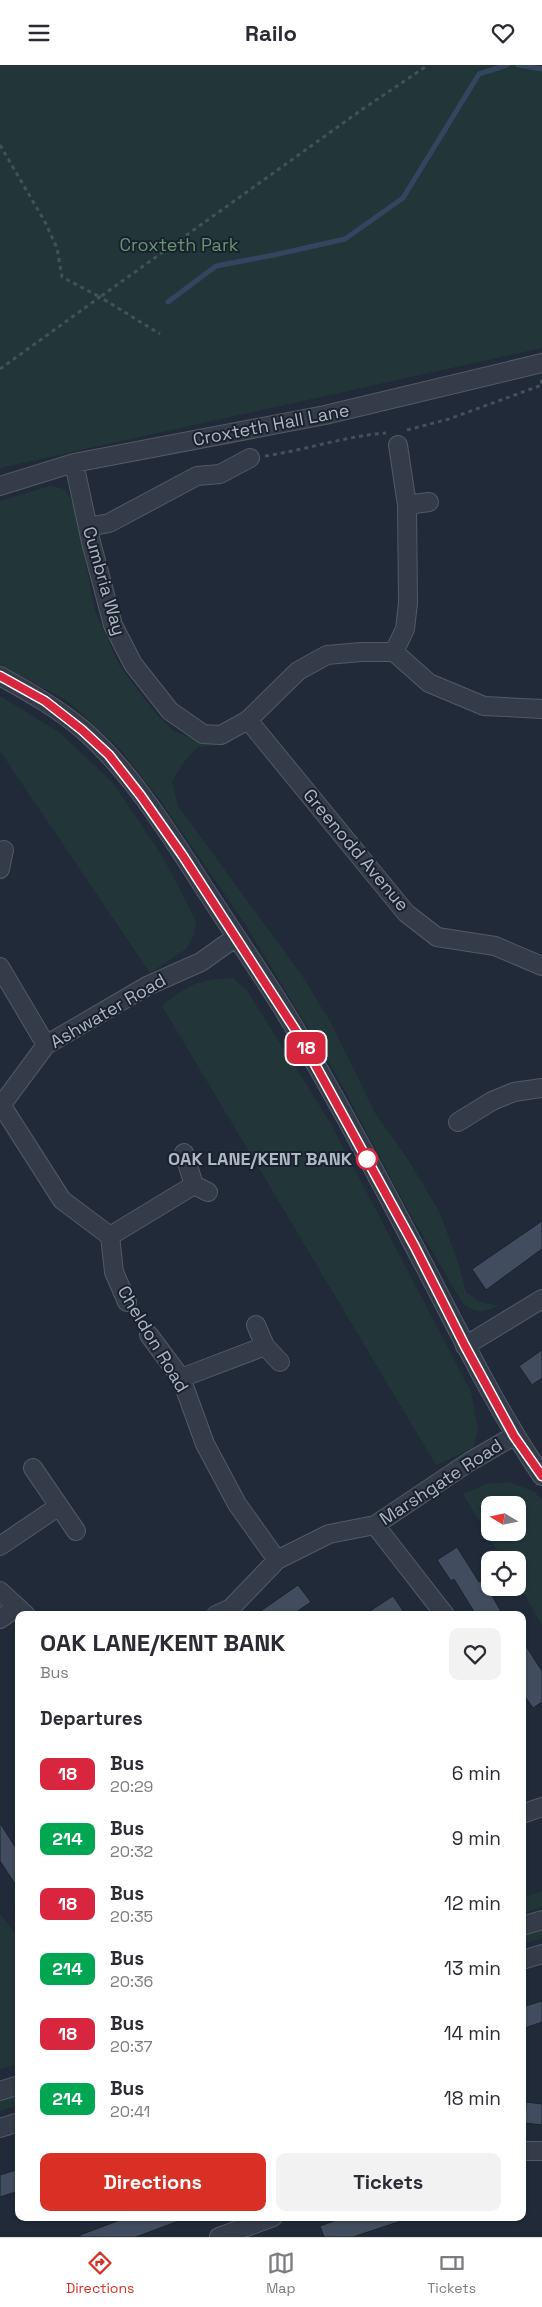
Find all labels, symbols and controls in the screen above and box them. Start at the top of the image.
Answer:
icon: menu [25,19,53,47]
text: Railo [245,19,297,47]
icon: heart [489,19,517,47]
park label: Croxteth Park [120,233,239,256]
street label: Croxteth Hall Lane [191,398,351,451]
street label: Cumbria Way [78,524,131,638]
street label: Greenodd Avenue [298,784,414,916]
street label: Ashwater Road [46,968,170,1053]
line badge: 18 [284,1032,328,1064]
text: 18 [297,1036,315,1059]
place label: OAK LANE/KENT BANK [168,1147,353,1170]
marker: OAK LANE/KENT BANK [356,1148,378,1170]
street label: Cheldon Road [113,1281,194,1396]
street label: Marshgate Road [375,1433,506,1530]
north arrow [481,1496,526,1541]
map controls [481,1496,526,1596]
button: locate [481,1551,526,1596]
text: OAK LANE/KENT BANK [40,1627,285,1658]
button: heart [449,1628,501,1680]
text: Bus [40,1662,69,1683]
text: Departures [40,1706,143,1731]
text: Bus [110,1751,144,1776]
text: 6 min [452,1761,501,1786]
text: 18 [58,1762,77,1785]
text: 20:29 [110,1776,153,1797]
text: Bus [110,1816,144,1841]
text: 9 min [452,1826,501,1851]
text: 214 [52,1827,83,1850]
text: 20:32 [110,1841,153,1862]
text: Bus [110,1881,144,1906]
text: 12 min [444,1891,501,1916]
text: 18 [58,1892,77,1915]
text: 20:35 [110,1906,153,1927]
text: Bus [110,1946,144,1971]
text: 13 min [444,1956,501,1981]
text: 214 [52,1957,83,1980]
text: 20:36 [110,1971,153,1992]
text: Bus [110,2011,144,2036]
text: 14 min [444,2021,501,2046]
text: 18 [58,2022,77,2045]
text: 20:37 [110,2036,153,2057]
text: Bus [110,2076,144,2101]
text: 18 min [444,2086,501,2111]
text: 214 [52,2087,83,2110]
text: 20:41 [110,2101,150,2122]
button: Directions [40,2153,266,2211]
button: Tickets [276,2153,501,2211]
tab: Directions [66,2249,134,2297]
tab: Map [266,2249,295,2297]
tab: Tickets [427,2249,476,2297]

